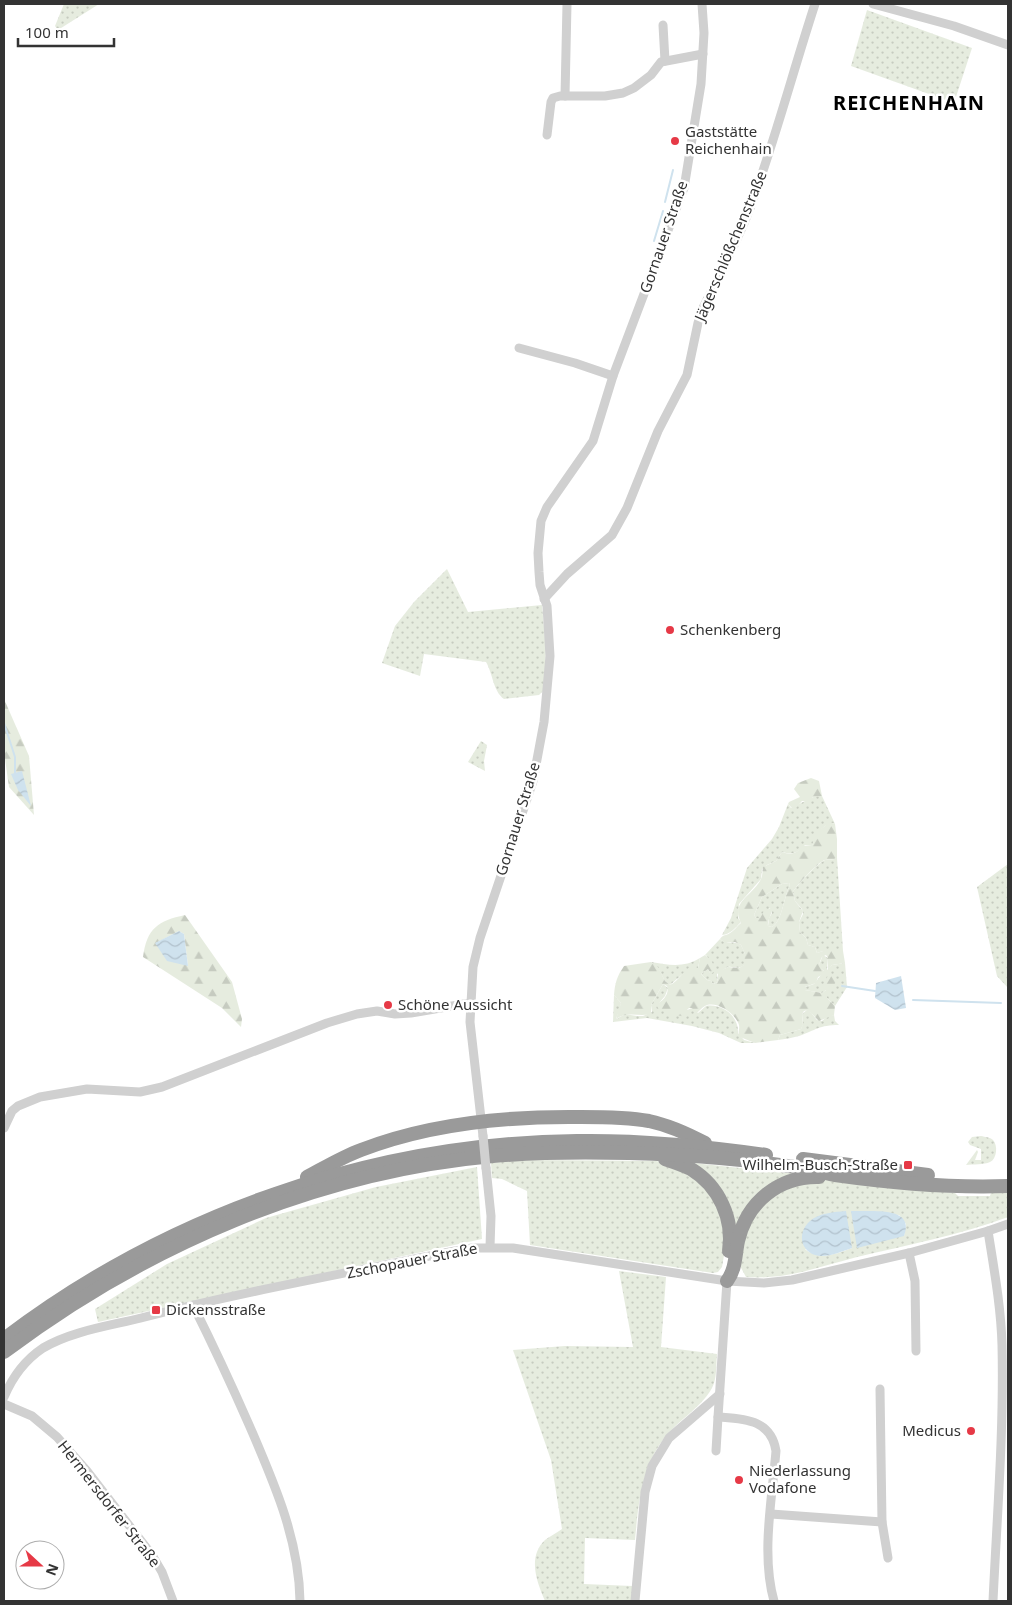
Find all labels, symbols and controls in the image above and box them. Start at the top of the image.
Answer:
scale bar [18,15,114,47]
text: 100 m [25,22,69,42]
district label: REICHENHAIN [833,89,985,116]
place label: Gaststätte Reichenhain [685,121,772,158]
marker: Gaststätte Reichenhain [669,135,681,147]
street label: Jägerschlößchenstraße [689,167,771,326]
street label: Gornauer Straße [634,178,692,296]
place label: Schenkenberg [680,619,781,639]
marker: Schenkenberg [664,624,676,636]
street label: Gornauer Straße [490,760,544,878]
place label: Schöne Aussicht [398,994,513,1014]
marker: Schöne Aussicht [382,999,394,1011]
place label: Wilhelm-Busch-Straße [742,1154,898,1174]
marker: Wilhelm-Busch-Straße [902,1159,914,1171]
street label: Zschopauer Straße [345,1238,479,1282]
place label: Dickensstraße [166,1299,266,1319]
marker: Dickensstraße [150,1304,162,1316]
place label: Medicus [902,1420,961,1440]
marker: Medicus [965,1425,977,1437]
street label: Hermersdorfer Straße [54,1436,166,1571]
place label: Niederlassung Vodafone [749,1460,851,1497]
marker: Niederlassung Vodafone [733,1474,745,1486]
north arrow [15,1540,65,1590]
text: N [42,1561,64,1579]

